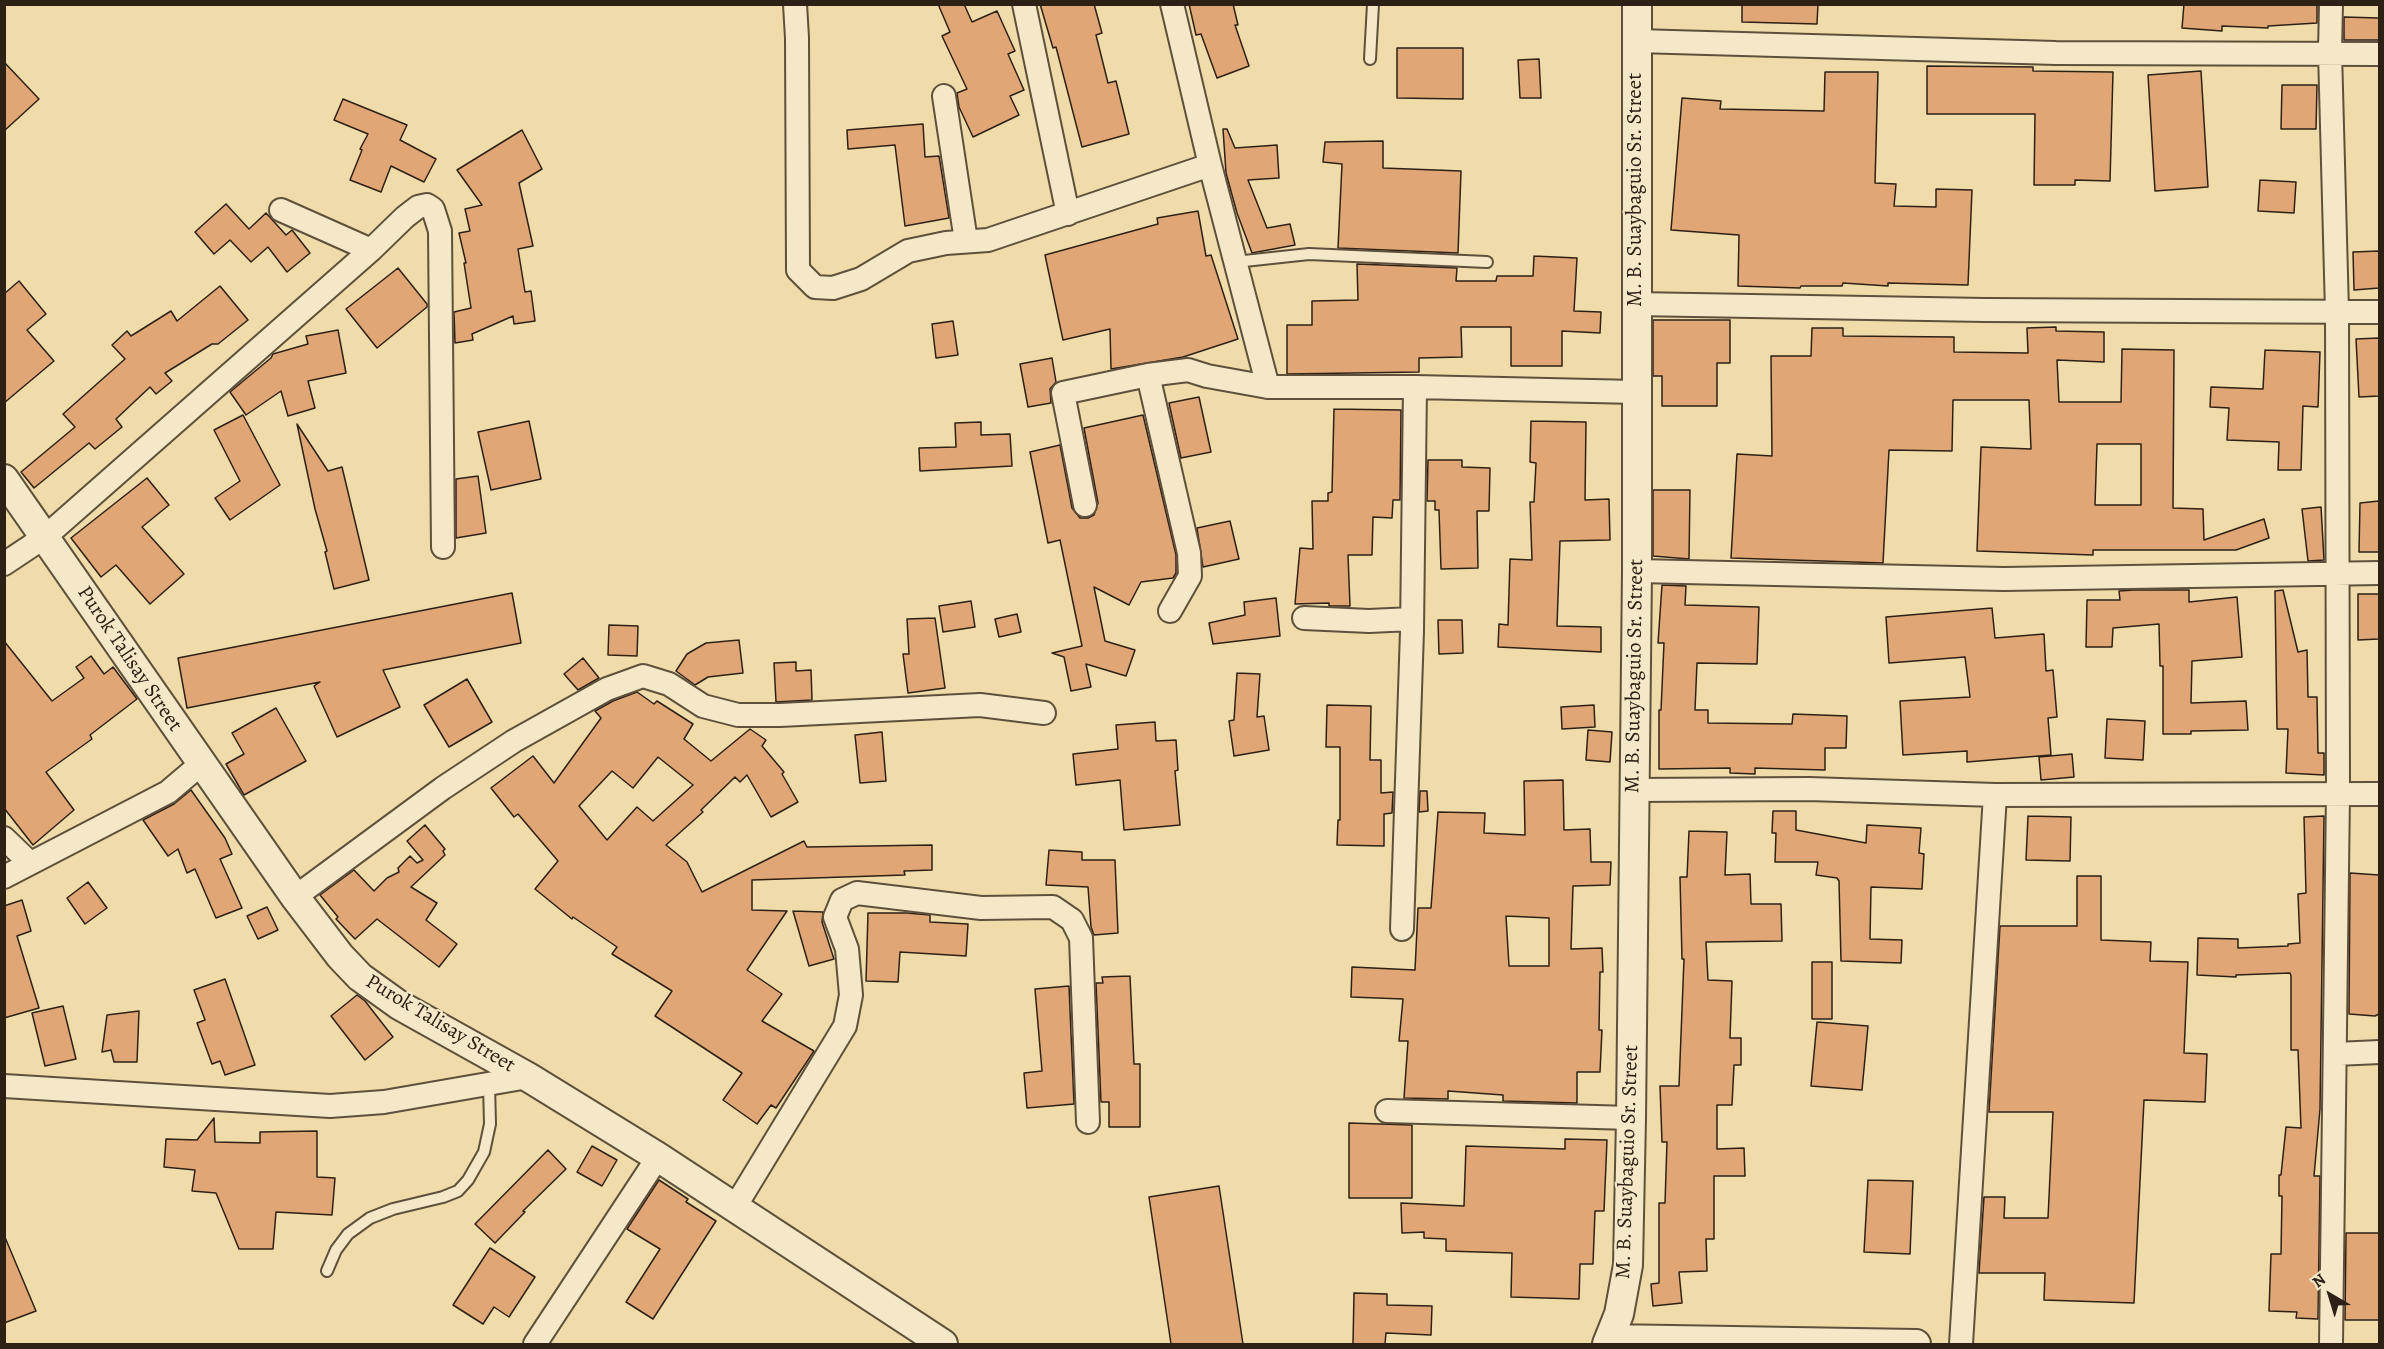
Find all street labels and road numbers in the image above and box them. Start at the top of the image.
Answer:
street label: M. B. Suaybaguio Sr. Street [1623,73,1649,307]
street label: M. B. Suaybaguio Sr. Street [1620,559,1650,793]
street label: Purok Talisay Street [71,581,187,737]
street label: Purok Talisay Street [361,969,519,1079]
street label: M. B. Suaybaguio Sr. Street [1611,1045,1645,1279]

